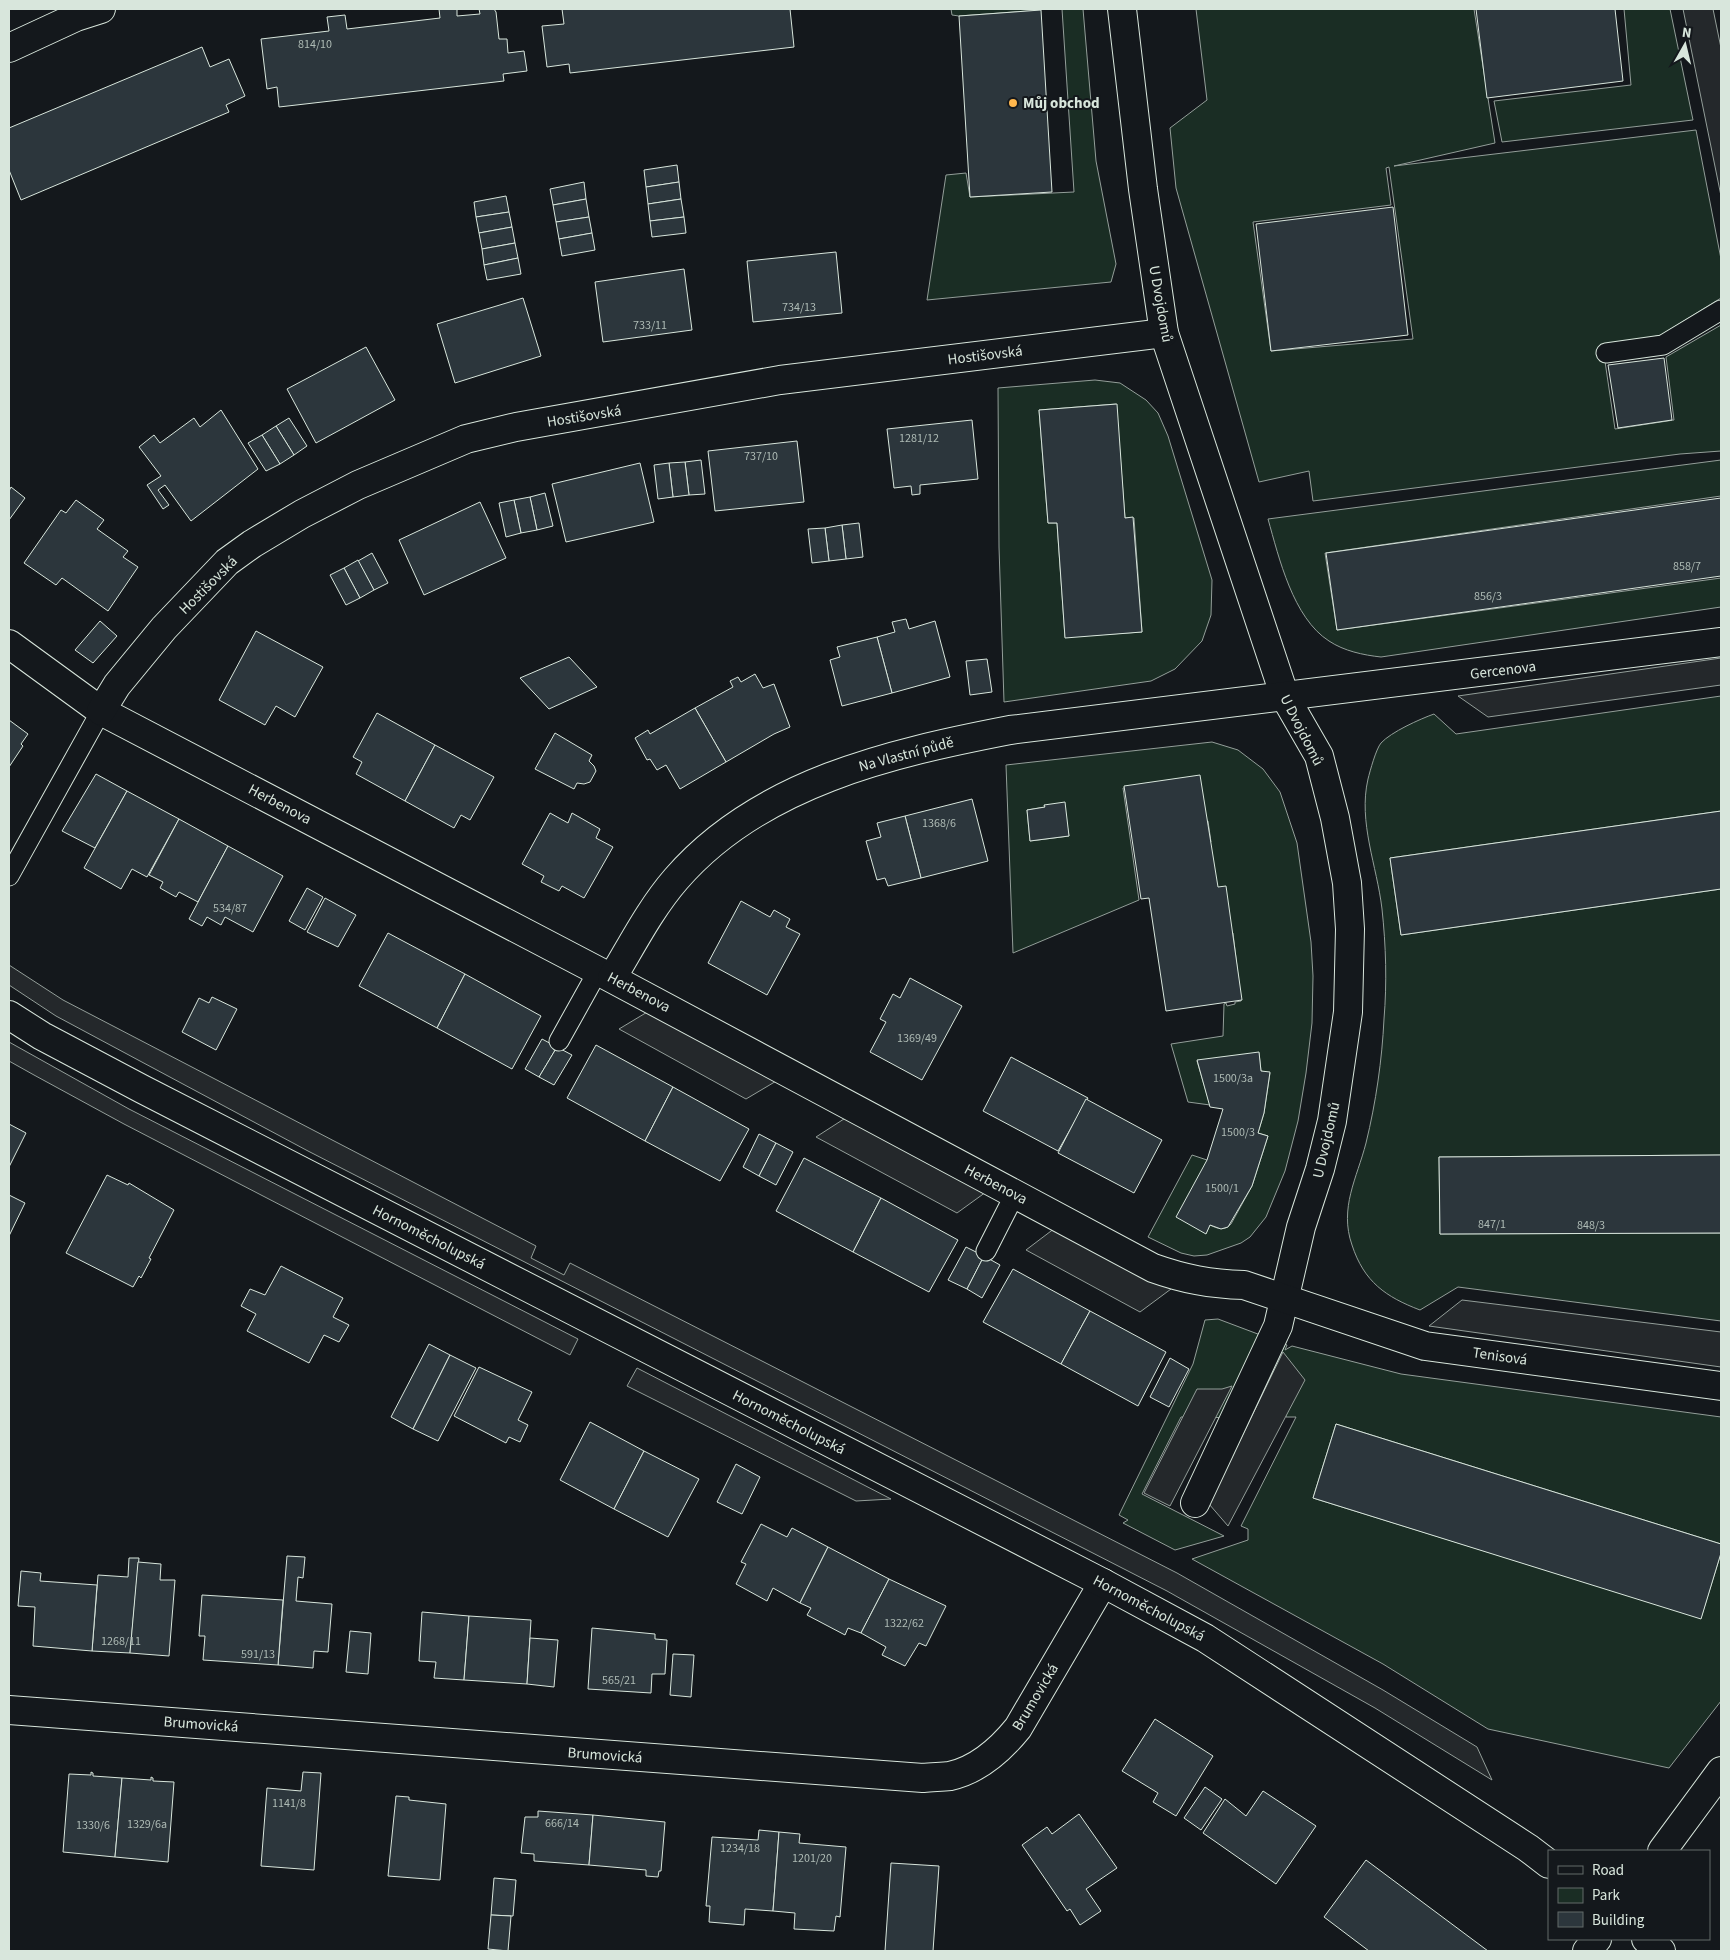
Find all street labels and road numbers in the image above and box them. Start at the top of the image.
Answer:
street label: U Dvojdomů [1143,264,1178,344]
street label: Hostišovská [947,340,1024,370]
street label: Hostišovská [545,400,623,433]
street label: Hostišovská [174,551,242,619]
street label: Gercenova [1469,656,1537,685]
street label: U Dvojdomů [1275,691,1329,770]
street label: Na Vlastní půdě [856,732,956,777]
street label: Herbenova [244,779,315,830]
street label: Herbenova [603,967,674,1018]
street label: U Dvojdomů [1308,1100,1345,1180]
street label: Herbenova [960,1159,1031,1210]
street label: Hornoměcholupská [369,1200,489,1275]
street label: Tenisová [1471,1342,1529,1371]
street label: Hornoměcholupská [729,1385,849,1460]
street label: Hornoměcholupská [1089,1570,1208,1647]
street label: Brumovická [1007,1660,1064,1735]
street label: Brumovická [163,1711,239,1738]
street label: Brumovická [567,1742,643,1769]

